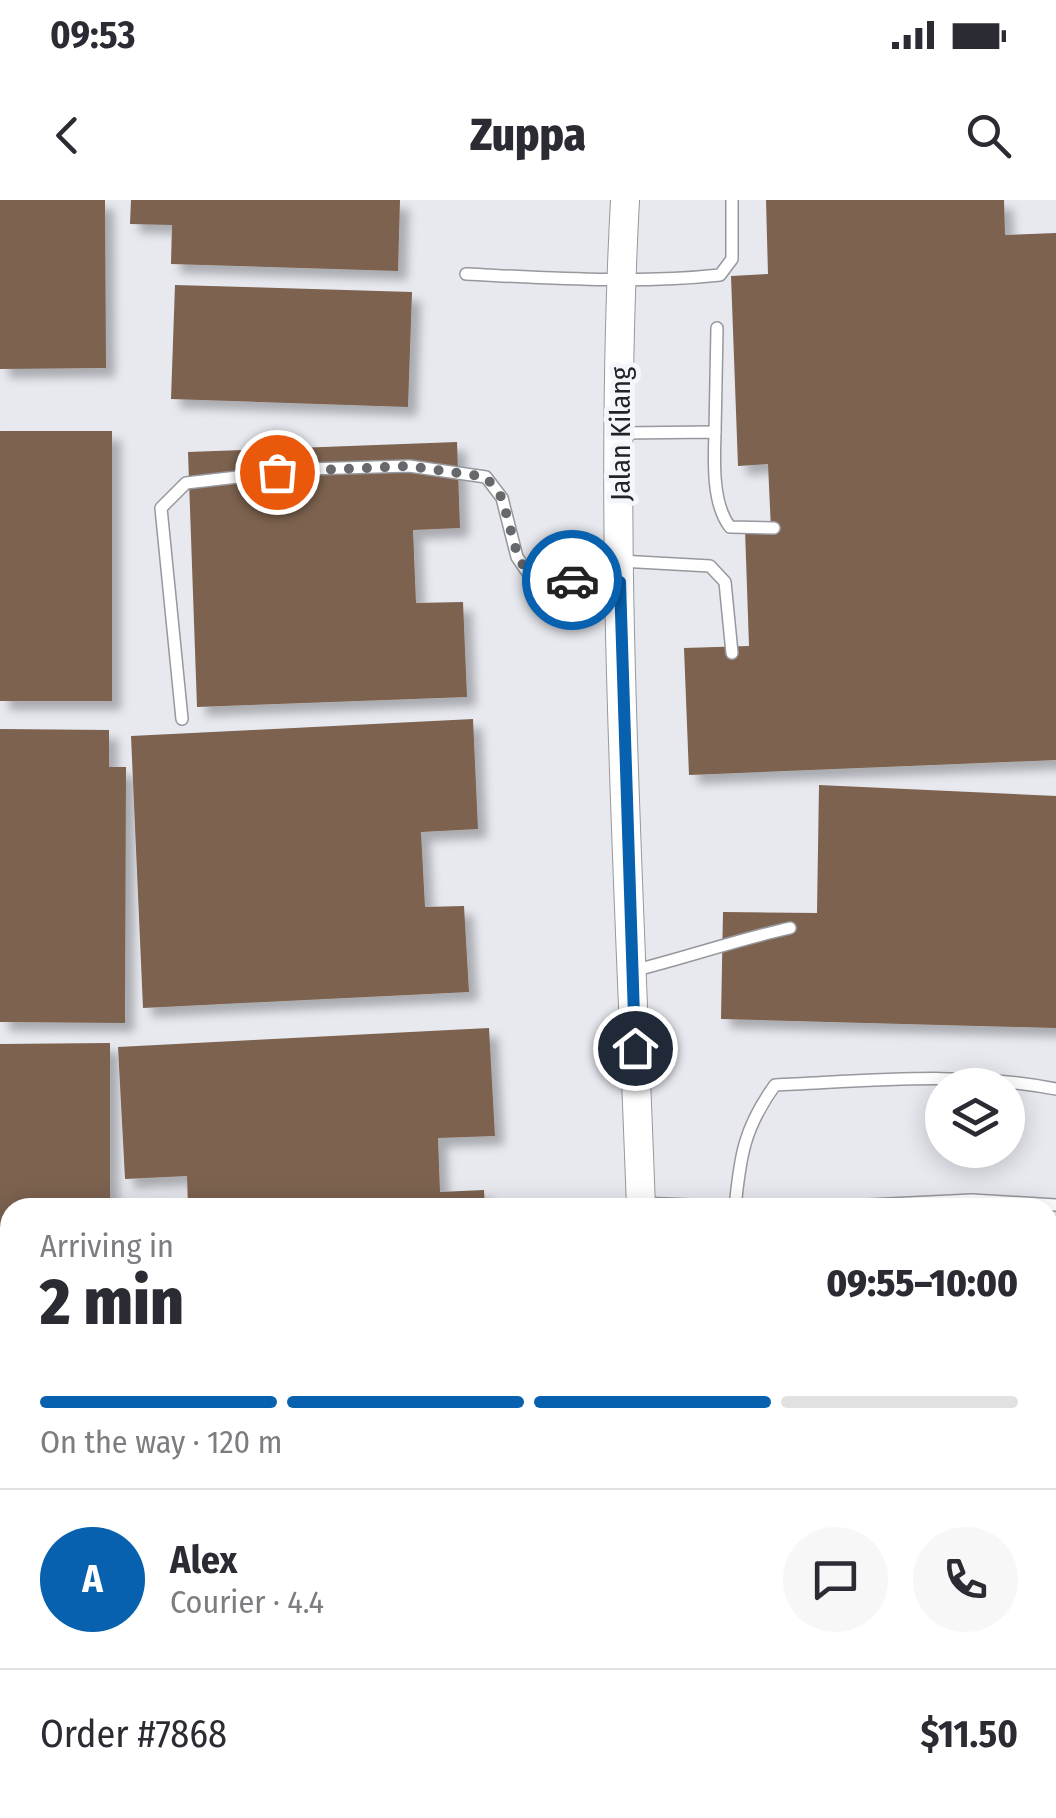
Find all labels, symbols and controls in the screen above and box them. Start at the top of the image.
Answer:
text: 09:53 [50,12,135,58]
icon: back [40,108,95,163]
text: Zuppa [470,108,586,162]
icon: search [961,108,1016,163]
street label: Jalan Kilang [604,366,637,501]
pin [235,430,320,515]
icon: bag [250,445,305,500]
courier [522,530,622,630]
icon: car [545,553,600,608]
pin [593,1006,678,1091]
icon: home [608,1021,663,1076]
map controls [925,1068,1025,1168]
button: layers [925,1068,1025,1168]
text: Arriving in [40,1227,174,1265]
text: 09:55–10:00 [826,1260,1018,1306]
text: 2 min [40,1263,184,1341]
text: On the way · 120 m [40,1423,282,1461]
button: chat [783,1527,888,1632]
button: phone [913,1527,1018,1632]
text: Alex [170,1537,237,1583]
text: A [82,1556,103,1602]
text: Courier · 4.4 [170,1583,324,1621]
text: Order #7868 [40,1711,227,1757]
text: $11.50 [920,1711,1018,1757]

